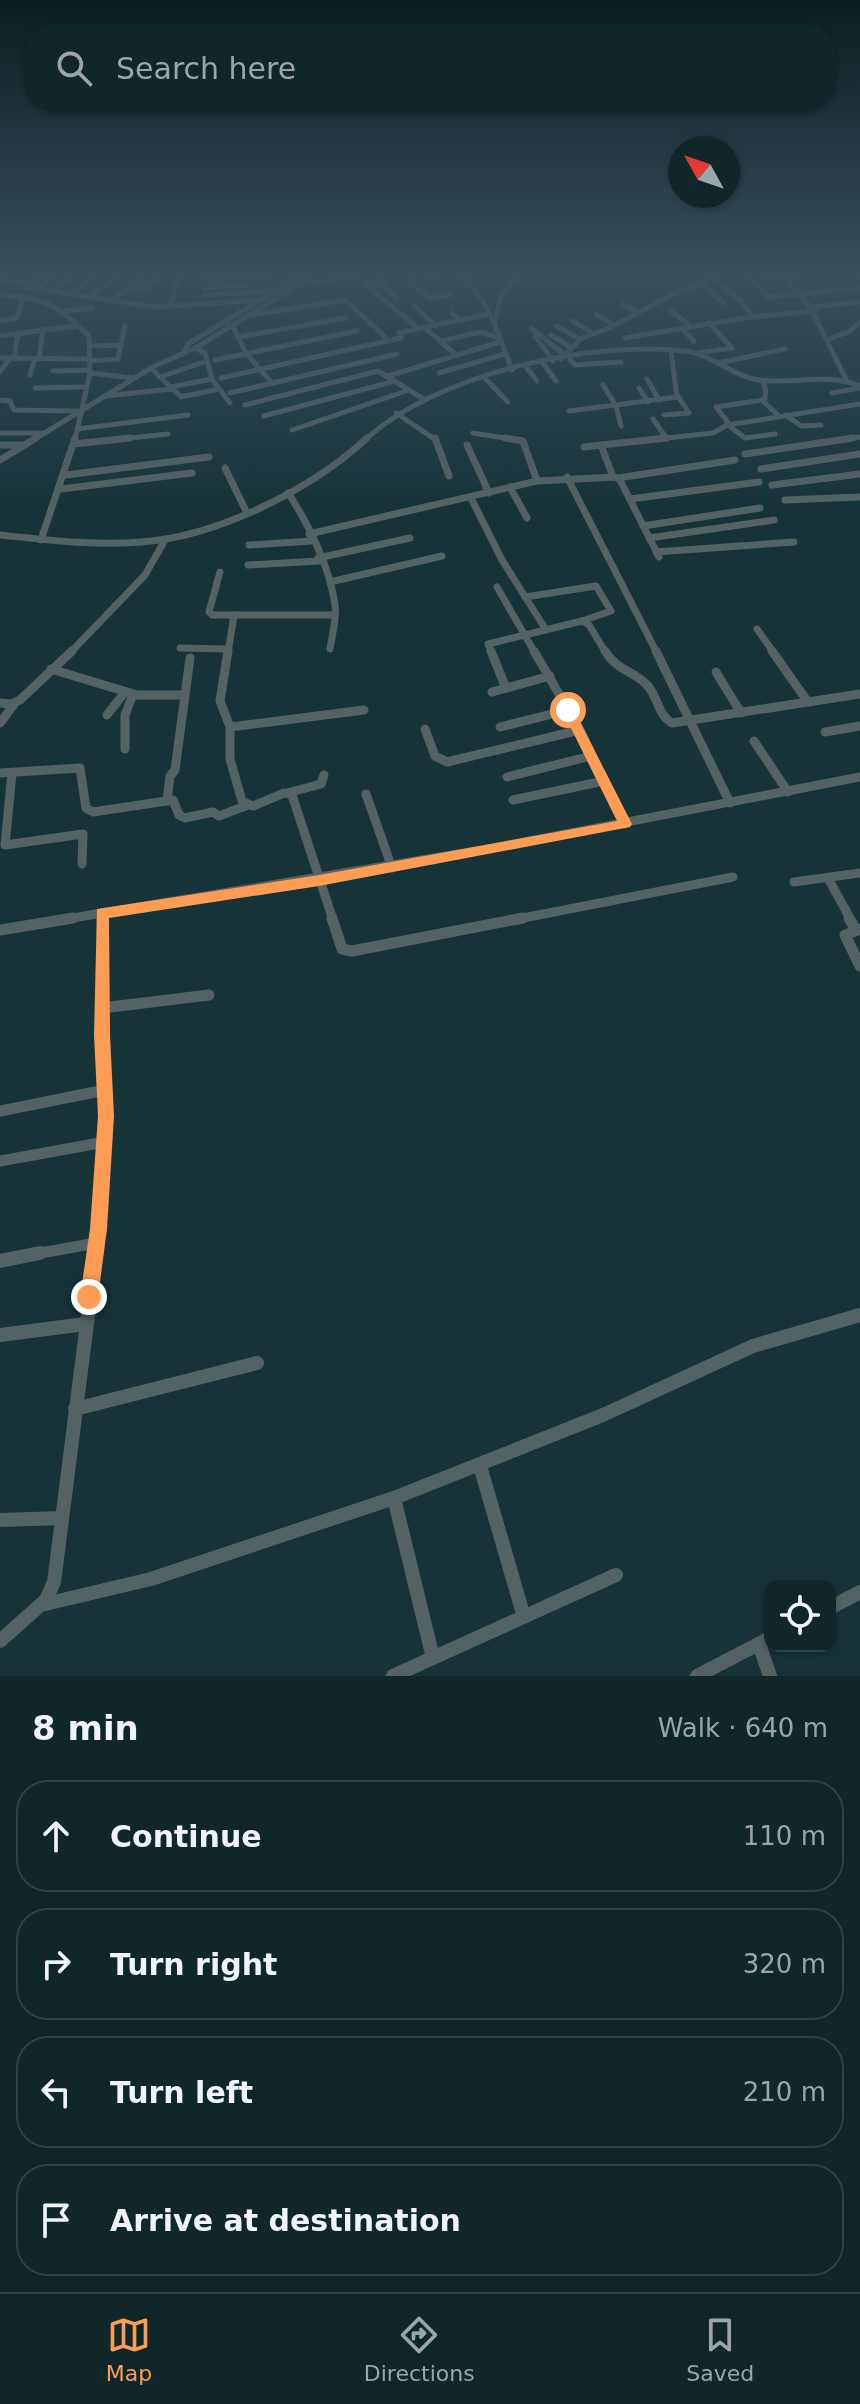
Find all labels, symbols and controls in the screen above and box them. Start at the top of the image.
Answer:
search box [24,24,836,112]
icon: search [52,46,96,90]
text: Search here [116,51,296,86]
north arrow [668,136,740,208]
route start [550,692,586,728]
route end [71,1279,107,1315]
map controls [764,1580,836,1652]
button: locate [764,1580,836,1652]
text: 8 min [32,1708,139,1748]
text: Walk · 640 m [658,1713,828,1743]
icon: ahead [34,1814,78,1858]
text: Continue [110,1819,262,1854]
text: 110 m [743,1821,826,1851]
icon: right [34,1942,78,1986]
text: Turn right [110,1947,277,1982]
text: 320 m [743,1949,826,1979]
icon: left [34,2070,78,2114]
text: Turn left [110,2075,253,2110]
text: 210 m [743,2077,826,2107]
icon: arrive [34,2198,78,2242]
text: Arrive at destination [110,2203,461,2238]
tab: Map [106,2313,152,2386]
tab: Directions [364,2313,475,2386]
tab: Saved [686,2313,754,2386]

